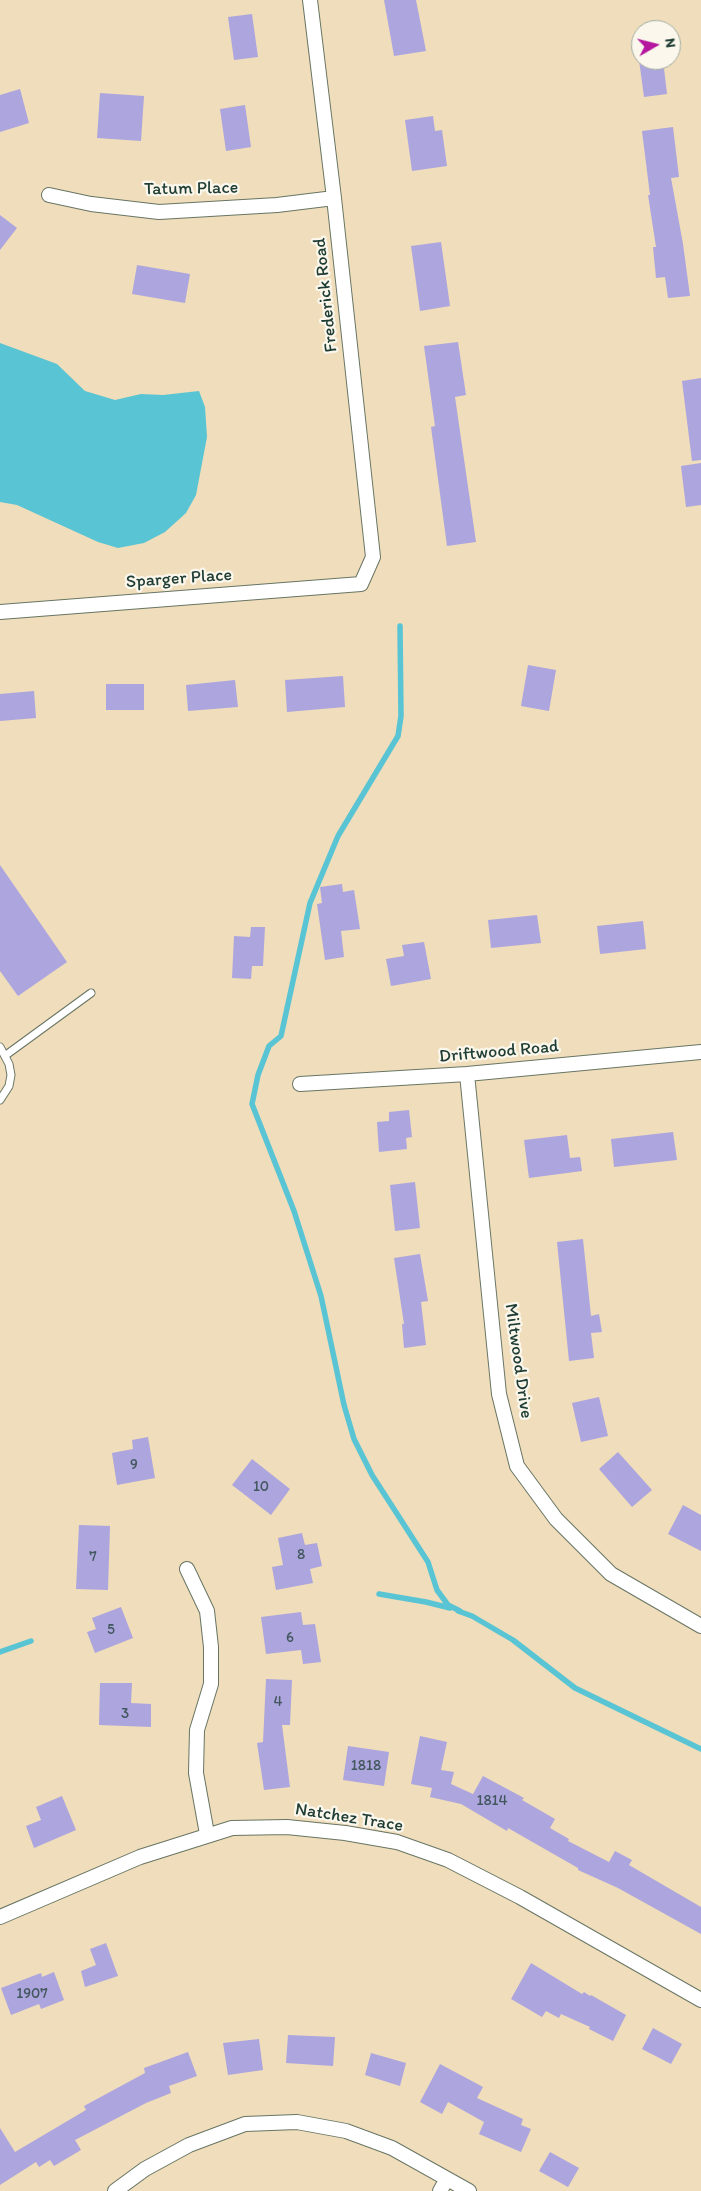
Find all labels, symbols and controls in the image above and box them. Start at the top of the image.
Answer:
north arrow [631,20,681,70]
text: N [661,37,679,49]
street label: Tatum Place [144,177,238,201]
street label: Frederick Road [309,237,343,353]
street label: Sparger Place [125,565,233,593]
street label: Driftwood Road [438,1036,560,1068]
street label: Miltwood Drive [499,1302,537,1420]
house number: 9 [130,1456,138,1474]
house number: 10 [253,1478,269,1496]
house number: 8 [297,1546,305,1564]
house number: 7 [89,1548,97,1566]
house number: 5 [107,1621,115,1639]
house number: 6 [286,1629,294,1647]
house number: 4 [273,1693,283,1711]
house number: 3 [121,1705,129,1723]
house number: 1818 [351,1757,381,1775]
house number: 1814 [476,1792,508,1810]
street label: Natchez Trace [293,1799,405,1837]
house number: 1907 [16,1985,48,2003]

